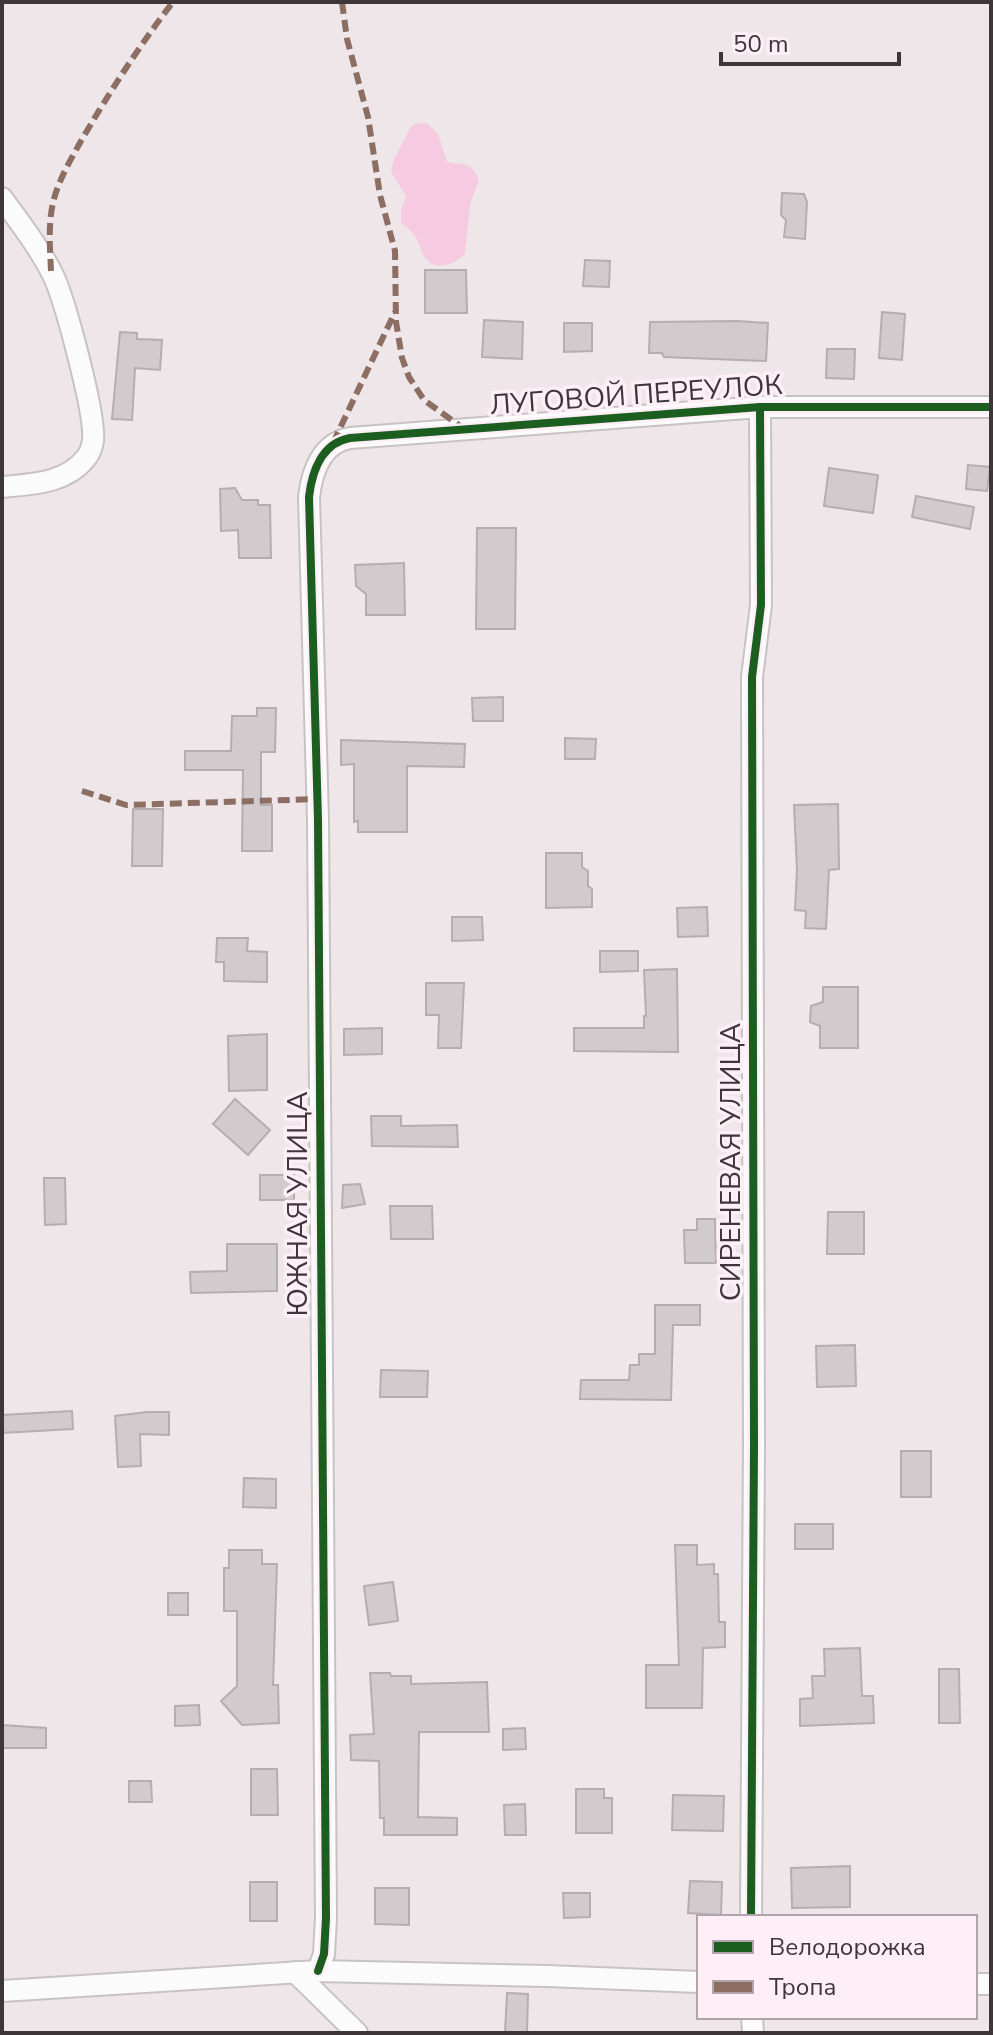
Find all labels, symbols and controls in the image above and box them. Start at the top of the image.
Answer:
scale bar [721,16,899,66]
text: 50 m [733,28,789,60]
street label: ЛУГОВОЙ ПЕРЕУЛОК [488,366,784,424]
street label: СИРЕНЕВАЯ УЛИЦА [712,1023,750,1301]
street label: ЮЖНАЯ УЛИЦА [279,1091,317,1317]
legend [697,1915,977,2019]
text: Велодорожка [769,1931,926,1963]
text: Тропа [769,1971,836,2003]

